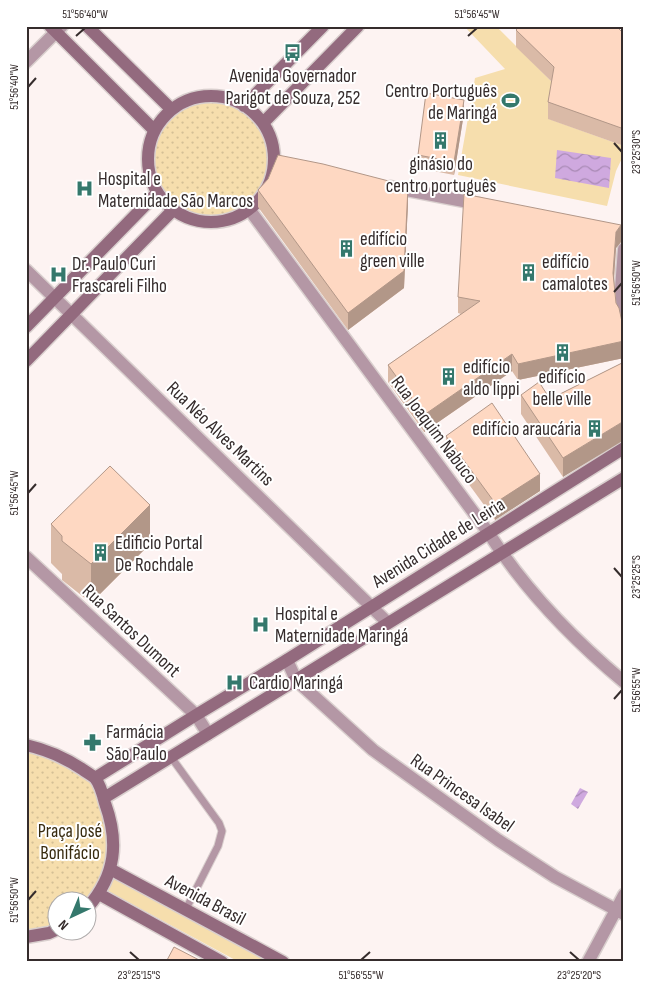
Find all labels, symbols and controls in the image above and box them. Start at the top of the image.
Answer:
text: 51°56'40"W [62,7,108,22]
text: 51°56'45"W [454,7,500,22]
bus stop icon: Avenida Governador Parigot de Souza, 252 [283,42,303,62]
text: 51°56'40"W [7,64,22,110]
place label: Avenida Governador Parigot de Souza, 252 [226,65,360,110]
place label: Centro Português de Maringá [385,80,497,125]
sports icon: Centro Português de Maringá [501,91,521,111]
building icon: ginásio do centro português [431,130,451,150]
text: 23°25'30"S [629,130,644,174]
place label: ginásio do centro português [386,153,496,198]
place label: Hospital e Maternidade São Marcos [98,168,253,213]
hospital icon: Hospital e Maternidade São Marcos [74,179,94,199]
place label: edifício green ville [360,228,425,273]
building icon: edifício green ville [336,239,356,259]
place label: edifício camalotes [542,251,608,296]
place label: Dr. Paulo Curi Frascareli Filho [72,253,167,298]
text: 51°56'50"W [629,260,644,306]
building icon: edifício camalotes [518,262,538,282]
hospital icon: Dr. Paulo Curi Frascareli Filho [48,264,68,284]
building icon: edifício belle ville [552,343,572,363]
place label: edifício aldo lippi [463,356,519,401]
place label: edifício belle ville [533,366,591,411]
building icon: edifício aldo lippi [439,367,459,387]
street label: Rua Joaquim Nabuco [386,371,482,488]
street label: Rua Néo Alves Martins [161,377,279,491]
place label: edifício araucária [472,418,581,441]
building icon: edifício araucária [585,418,605,438]
text: 51°56'45"W [7,470,22,516]
street label: Avenida Cidade de Leiria [367,493,509,594]
place label: Edificio Portal De Rochdale [115,532,203,577]
building icon: Edificio Portal De Rochdale [91,543,111,563]
text: 23°25'25"S [629,555,644,599]
street label: Rua Santos Dumont [77,580,185,682]
place label: Hospital e Maternidade Maringá [275,603,408,648]
hospital icon: Hospital e Maternidade Maringá [251,614,271,634]
text: 51°56'55"W [629,667,644,712]
hospital icon: Cardio Maringá [225,672,245,692]
place label: Cardio Maringá [249,672,343,695]
place label: Farmácia São Paulo [106,721,167,766]
pharmacy icon: Farmácia São Paulo [82,732,102,752]
street label: Rua Princesa Isabel [406,749,518,837]
park label: Praça José Bonifácio [38,820,102,865]
street label: Avenida Brasil [160,869,249,931]
text: 51°56'50"W [7,877,22,923]
north arrow [48,890,98,940]
text: N [55,916,72,934]
text: 23°25'15"S [118,968,160,983]
text: 51°56'55"W [339,968,384,983]
text: 23°25'20"S [557,968,601,983]

